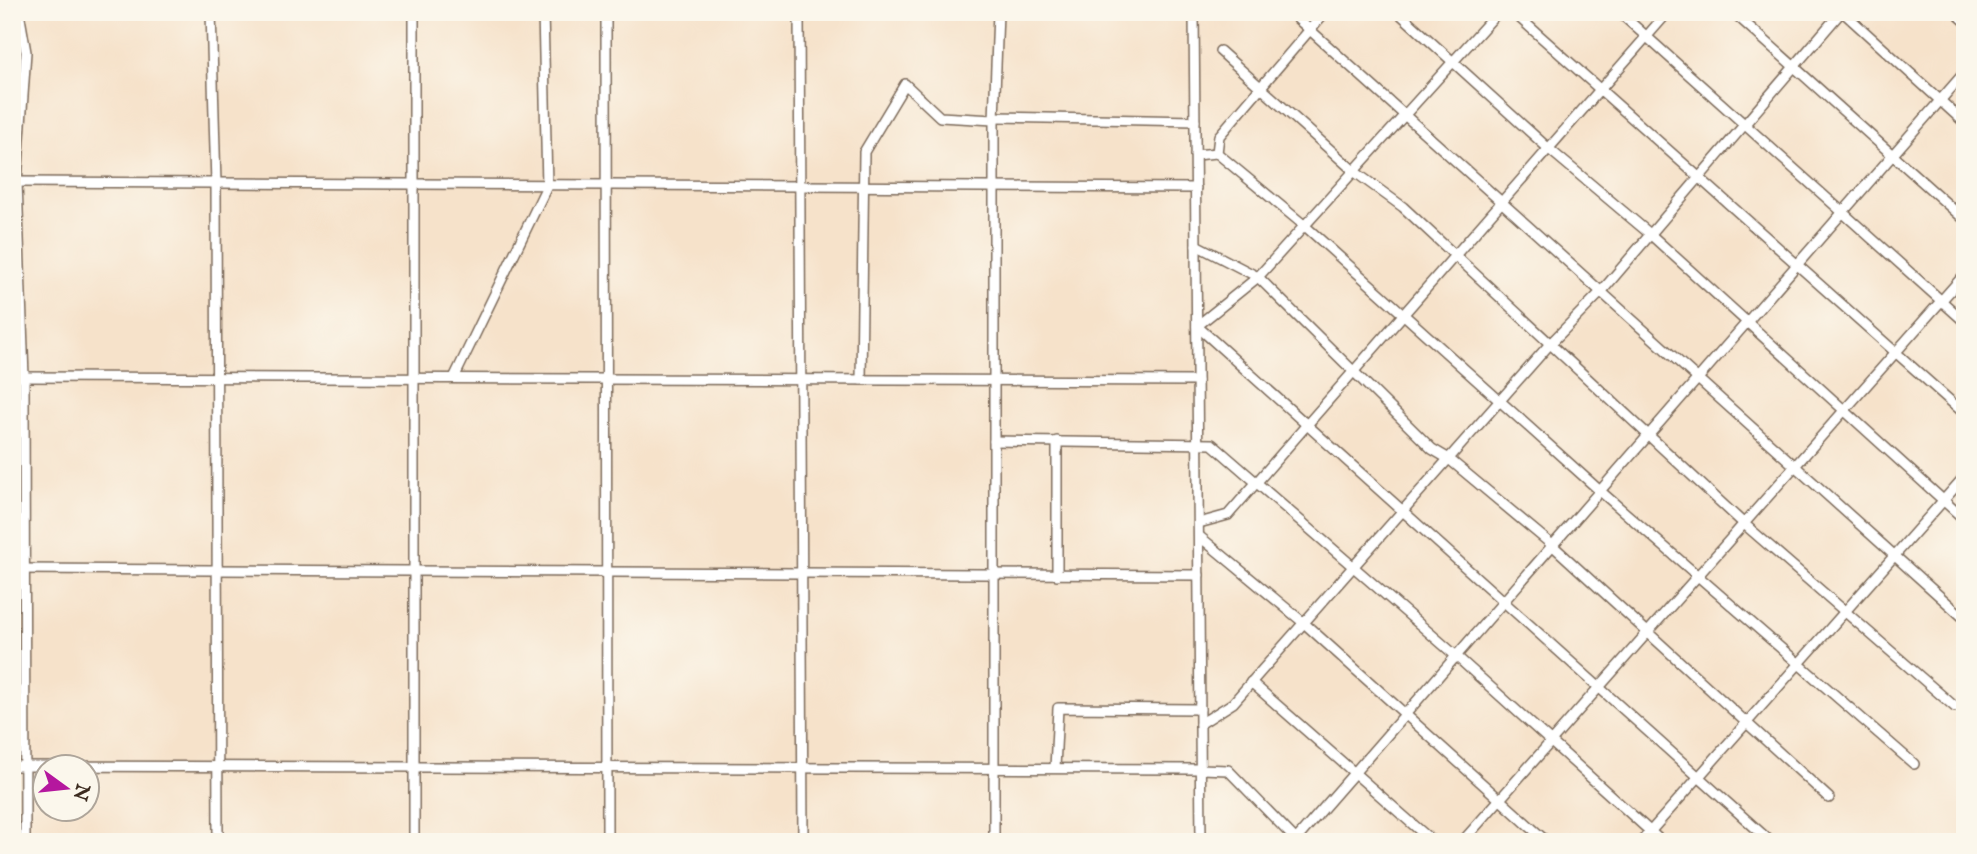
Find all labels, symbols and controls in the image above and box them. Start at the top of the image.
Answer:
north arrow [32,752,102,822]
text: N [67,780,94,803]

